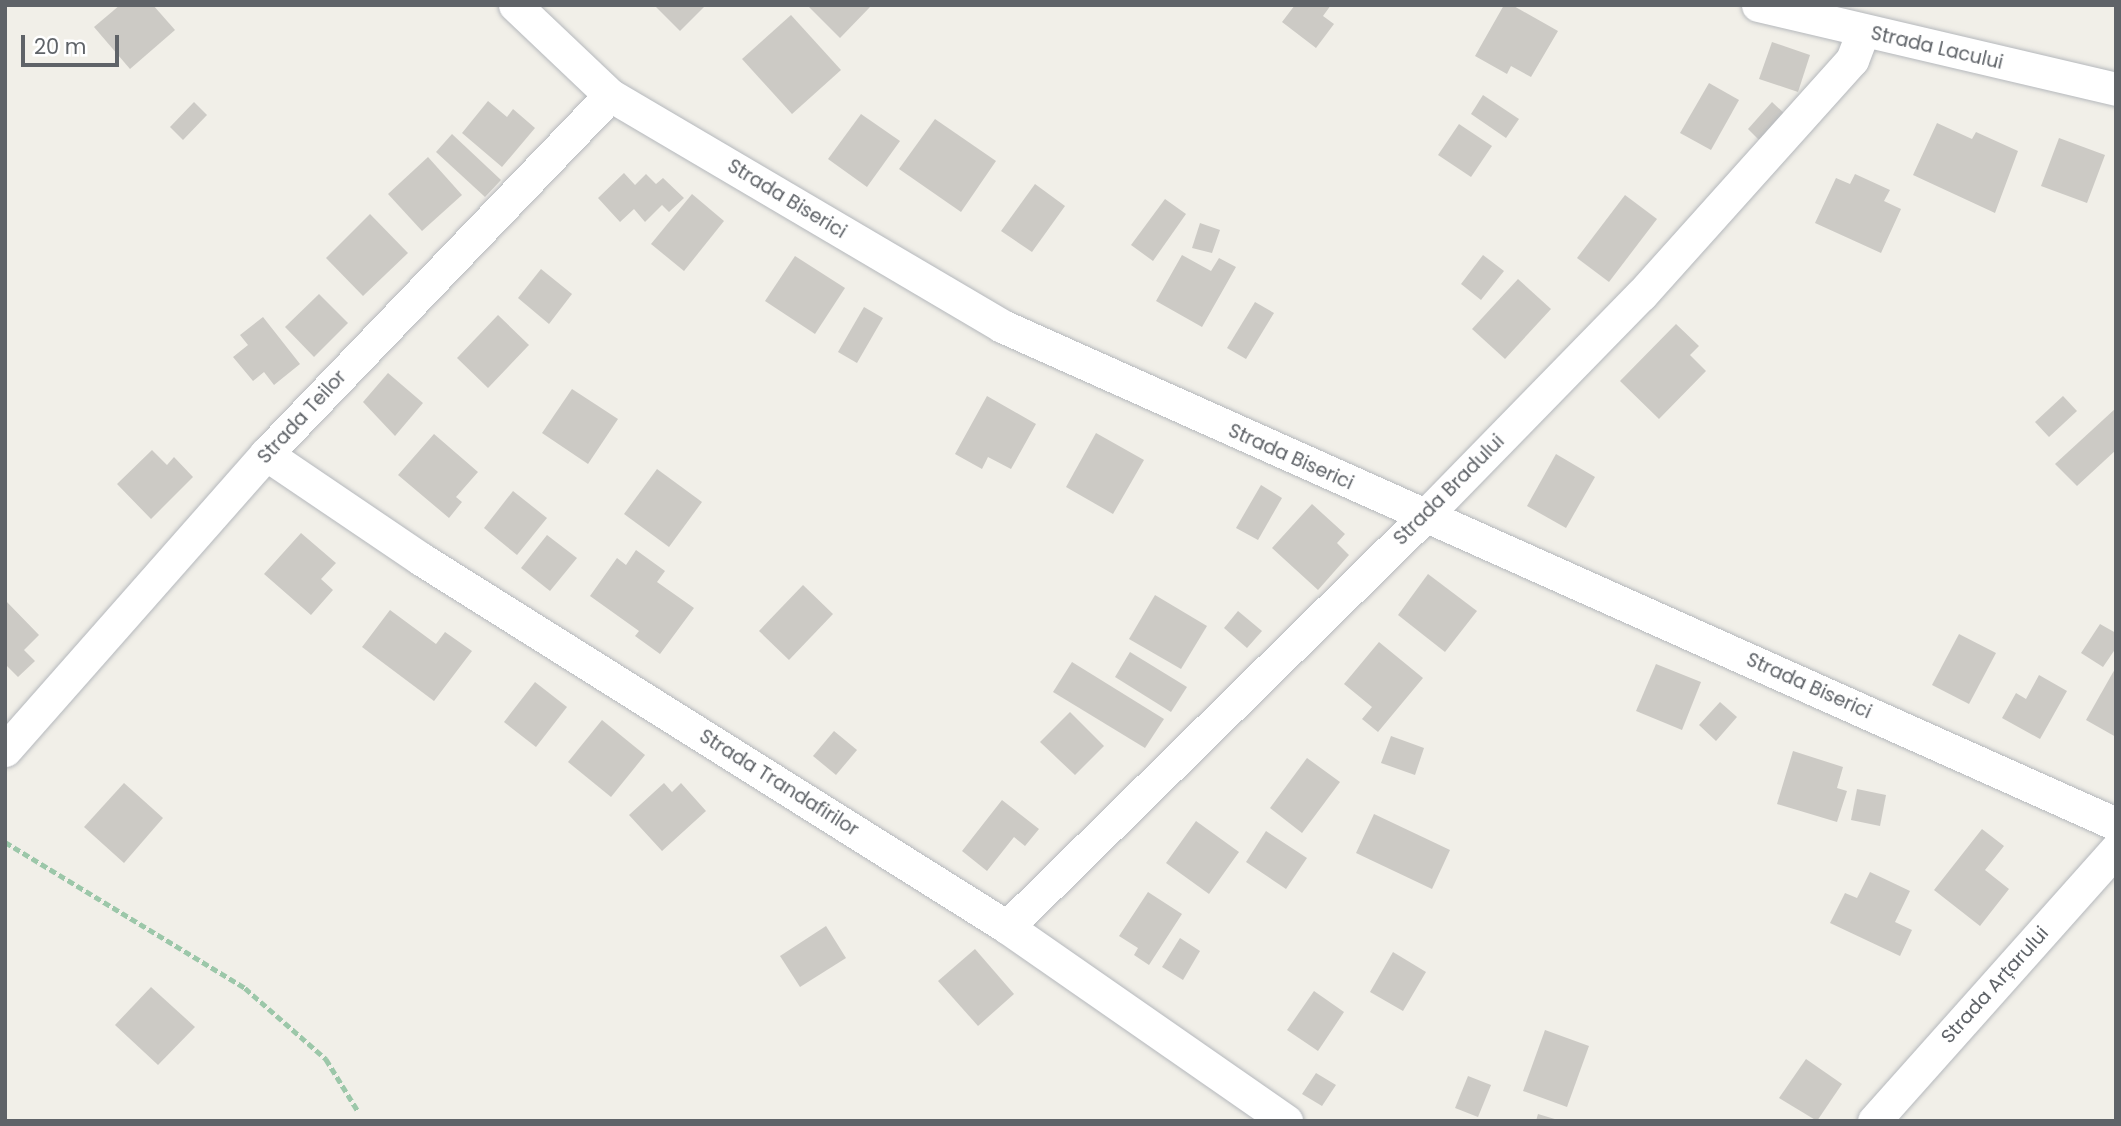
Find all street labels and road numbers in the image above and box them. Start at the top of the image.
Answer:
street label: Strada Lacului [1869,22,2005,74]
street label: Strada Biserici [723,155,851,243]
street label: Strada Teilor [253,366,351,468]
street label: Strada Biserici [1225,419,1357,495]
street label: Strada Bradului [1389,430,1509,550]
street label: Strada Biserici [1743,648,1875,724]
street label: Strada Trandafirilor [695,725,863,841]
street label: Strada Arțarului [1937,922,2053,1048]

